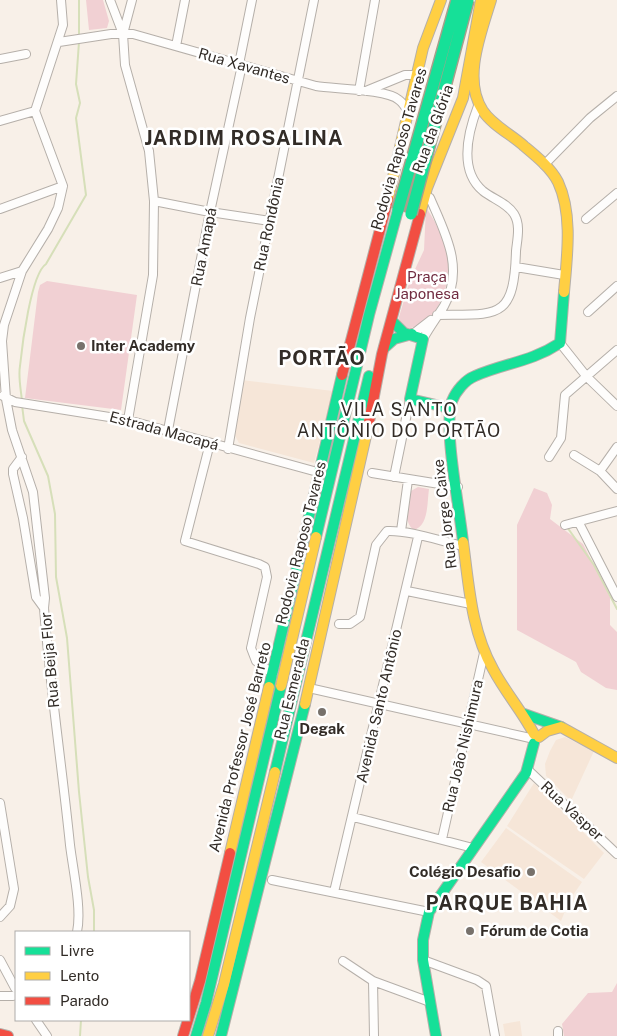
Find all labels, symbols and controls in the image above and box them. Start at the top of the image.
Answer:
street label: Rua Xavantes [196,44,292,87]
street label: Rodovia Raposo Tavares [367,66,430,232]
street label: Rua da Glória [409,82,456,175]
district label: JARDIM ROSALINA [145,126,343,150]
street label: Rua Rondônia [250,175,287,273]
street label: Rua Amapá [188,206,219,288]
park label: Praça Japonesa [395,268,459,302]
place label: Inter Academy [91,337,196,354]
marker: Inter Academy [75,340,87,352]
district label: PORTÃO [278,345,366,370]
district label: VILA SANTO ANTÔNIO DO PORTÃO [297,399,501,441]
street label: Estrada Macapá [108,408,221,453]
street label: Rua Jorge Caixe [429,458,460,570]
street label: Rodovia Raposo Tavares [272,459,329,626]
street label: Rua Beija Flor [37,611,62,709]
street label: Avenida Santo Antônio [353,627,404,784]
street label: Rua Esmeralda [271,636,312,741]
street label: Avenida Professor José Barreto [205,640,274,854]
street label: Rua João Nishimura [439,678,486,814]
marker: Degak [316,706,328,718]
place label: Degak [299,720,345,737]
street label: Rua Vasper [538,778,607,844]
place label: Colégio Desafio [409,863,521,880]
marker: Colégio Desafio [525,866,537,878]
district label: PARQUE BAHIA [426,891,588,915]
place label: Fórum de Cotia [480,922,588,939]
marker: Fórum de Cotia [464,925,476,937]
legend [15,931,190,1021]
text: Livre [60,942,94,959]
text: Lento [60,967,99,984]
text: Parado [60,992,109,1009]

